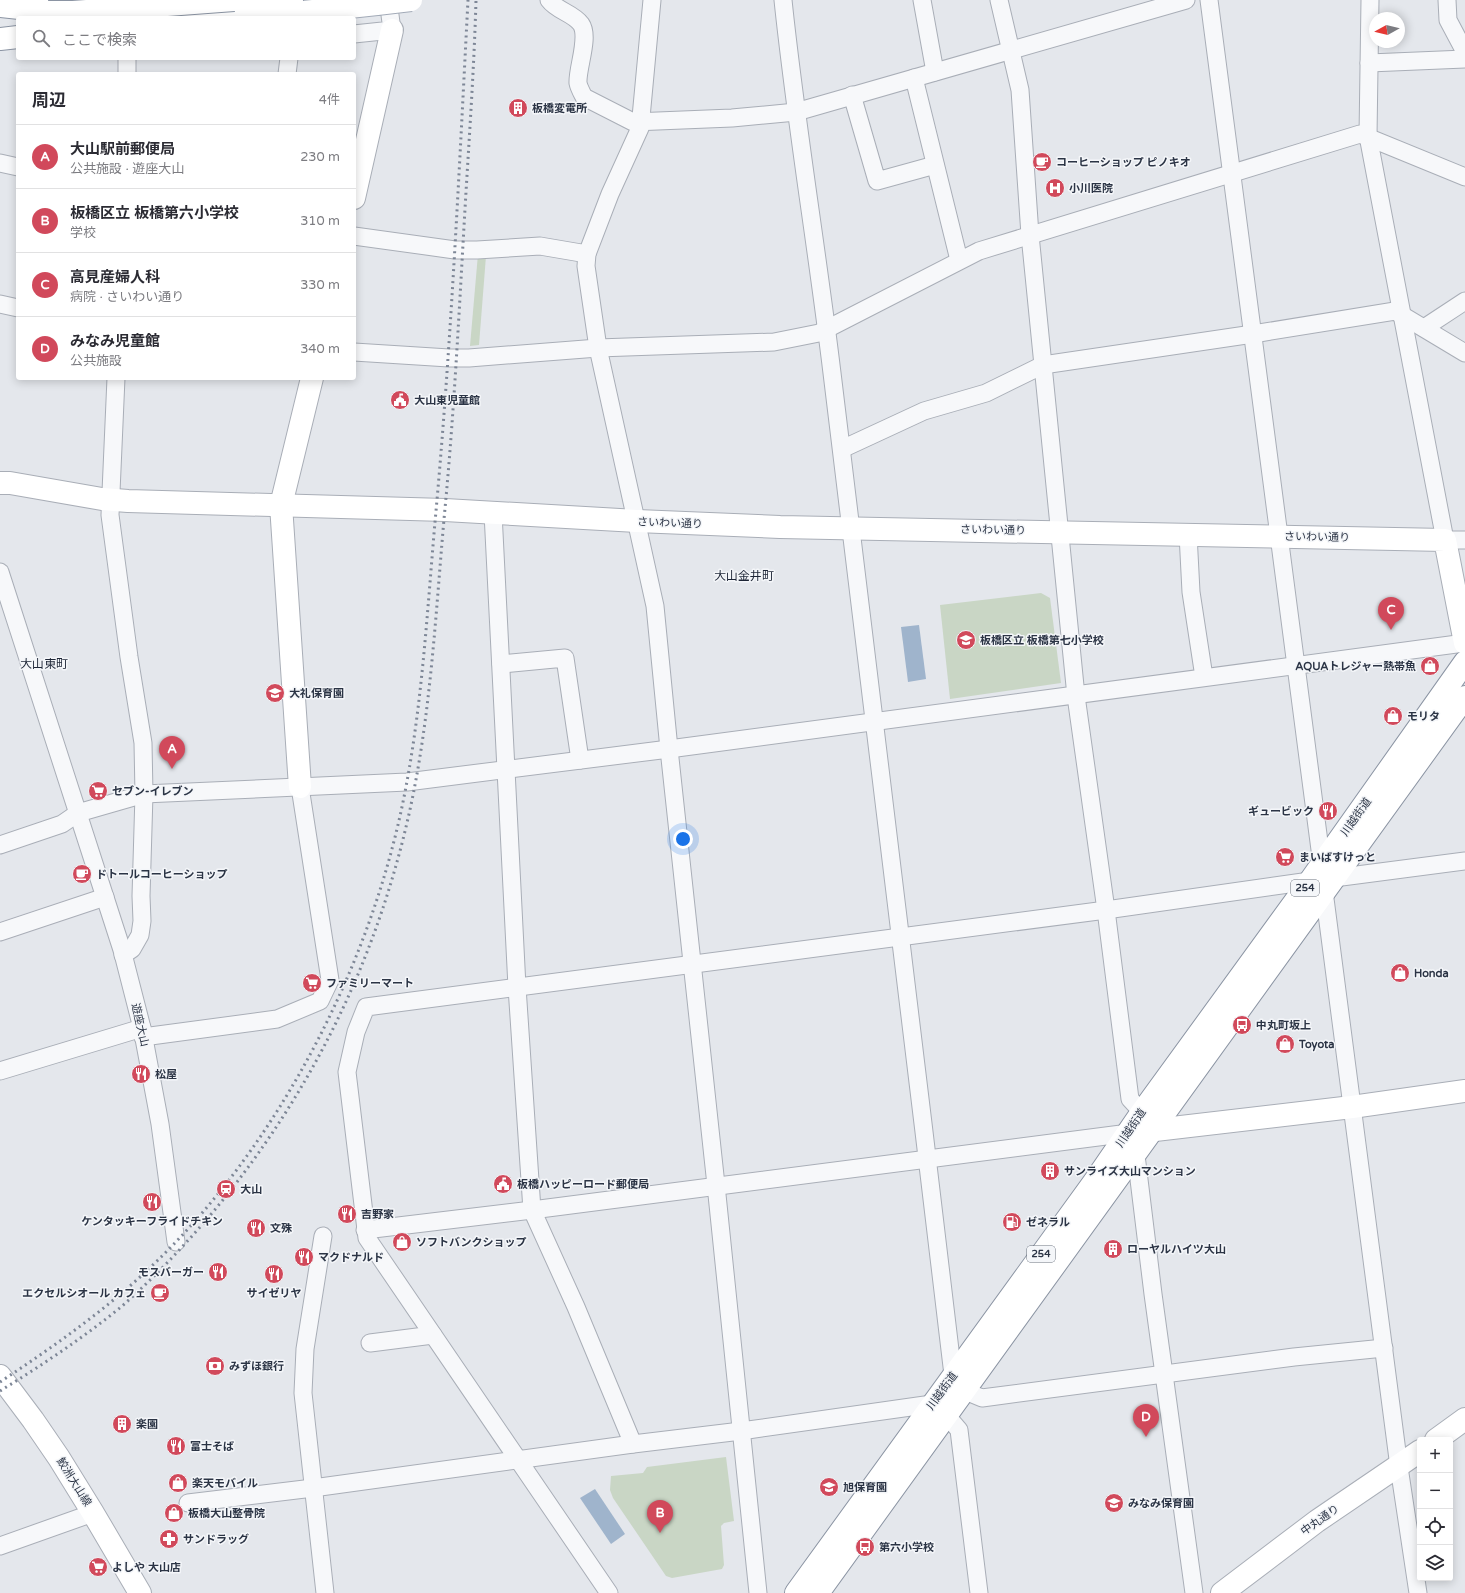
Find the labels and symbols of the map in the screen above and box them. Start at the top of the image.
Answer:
north arrow [1369,12,1405,48]
building icon: 板橋変電所 [507,97,529,119]
place label: 板橋変電所 [532,102,587,115]
cafe icon: コーヒーショップ ピノキオ [1031,151,1053,173]
place label: コーヒーショップ ピノキオ [1056,156,1191,169]
hospital icon: 小川医院 [1044,177,1066,199]
place label: 小川医院 [1069,182,1113,195]
public building icon: 大山東児童館 [389,389,411,411]
place label: 大山東児童館 [414,394,480,407]
street label: さいわい通り [637,515,703,531]
street label: さいわい通り [960,523,1026,537]
street label: さいわい通り [1284,530,1350,544]
district label: 大山金井町 [714,569,774,583]
pin: C [1378,597,1404,630]
school or university icon: 板橋区立 板橋第七小学校 [955,629,977,651]
place label: 板橋区立 板橋第七小学校 [980,634,1104,647]
shop icon: AQUAトレジャー熱帯魚 [1419,655,1441,677]
district label: 大山東町 [20,657,68,671]
place label: AQUAトレジャー熱帯魚 [1295,660,1416,673]
school or university icon: 大礼保育園 [264,682,286,704]
place label: 大礼保育園 [289,687,344,700]
shop icon: モリタ [1382,705,1404,727]
place label: モリタ [1407,710,1440,723]
pin: A [159,736,185,769]
supermarket icon: セブン-イレブン [87,780,109,802]
place label: セブン-イレブン [112,785,194,798]
street label: 川越街道 [1338,795,1374,839]
restaurant icon: ギュービック [1317,800,1339,822]
place label: ギュービック [1248,805,1314,818]
your location [673,829,693,849]
supermarket icon: まいばすけっと [1274,846,1296,868]
place label: まいばすけっと [1299,851,1376,864]
cafe icon: ドトールコーヒーショップ [71,863,93,885]
place label: ドトールコーヒーショップ [96,868,228,881]
road number: 254 [1291,880,1319,896]
shop icon: Honda [1389,962,1411,984]
place label: Honda [1414,967,1449,980]
supermarket icon: ファミリーマート [301,972,323,994]
place label: ファミリーマート [326,977,414,990]
street label: 遊座大山 [129,1002,151,1048]
bus stop icon: 中丸町坂上 [1231,1014,1253,1036]
place label: 中丸町坂上 [1256,1019,1311,1032]
shop icon: Toyota [1274,1033,1296,1055]
place label: Toyota [1298,1038,1334,1052]
restaurant icon: 松屋 [130,1063,152,1085]
place label: 松屋 [155,1068,177,1081]
street label: 川越街道 [1113,1106,1149,1150]
building icon: サンライズ大山マンション [1039,1160,1061,1182]
place label: サンライズ大山マンション [1064,1165,1196,1178]
public building icon: 板橋ハッピーロード郵便局 [492,1173,514,1195]
station icon: 大山 [215,1178,237,1200]
place label: 板橋ハッピーロード郵便局 [517,1178,649,1191]
place label: 大山 [240,1183,262,1196]
restaurant icon: ケンタッキーフライドチキン [141,1191,163,1213]
restaurant icon: 吉野家 [336,1203,358,1225]
place label: 吉野家 [361,1208,394,1221]
fuel station icon: ゼネラル [1001,1211,1023,1233]
place label: ケンタッキーフライドチキン [81,1215,223,1228]
place label: ゼネラル [1026,1216,1070,1229]
restaurant icon: 文殊 [245,1217,267,1239]
place label: 文殊 [270,1222,292,1235]
shop icon: ソフトバンクショップ [391,1231,413,1253]
place label: ソフトバンクショップ [416,1236,527,1249]
building icon: ローヤルハイツ大山 [1102,1238,1124,1260]
place label: ローヤルハイツ大山 [1127,1243,1226,1256]
restaurant icon: マクドナルド [293,1246,315,1268]
road number: 254 [1027,1246,1055,1262]
place label: マクドナルド [318,1251,384,1264]
restaurant icon: モスバーガー [207,1261,229,1283]
restaurant icon: サイゼリヤ [263,1263,285,1285]
place label: モスバーガー [138,1266,204,1279]
cafe icon: エクセルシオール カフェ [149,1282,171,1304]
place label: エクセルシオール カフェ [22,1287,146,1300]
place label: サイゼリヤ [247,1287,302,1300]
bank icon: みずほ銀行 [204,1355,226,1377]
place label: みずほ銀行 [229,1360,284,1373]
street label: 川越街道 [924,1369,960,1413]
pin: D [1133,1404,1159,1437]
building icon: 楽園 [111,1413,133,1435]
place label: 楽園 [136,1418,158,1431]
restaurant icon: 富士そば [165,1435,187,1457]
place label: 富士そば [190,1440,234,1453]
street label: 鮫洲大山線 [54,1455,94,1509]
shop icon: 楽天モバイル [167,1472,189,1494]
school or university icon: 旭保育園 [818,1476,840,1498]
place label: 楽天モバイル [192,1477,258,1490]
place label: 旭保育園 [843,1481,887,1494]
school or university icon: みなみ保育園 [1103,1492,1125,1514]
place label: みなみ保育園 [1128,1497,1194,1510]
pin: B [647,1500,673,1533]
shop icon: 板橋大山整骨院 [163,1502,185,1524]
street label: 中丸通り [1298,1502,1342,1538]
place label: 板橋大山整骨院 [188,1507,265,1520]
pharmacy icon: サンドラッグ [158,1528,180,1550]
place label: サンドラッグ [183,1533,249,1546]
bus stop icon: 第六小学校 [854,1536,876,1558]
place label: 第六小学校 [879,1541,934,1554]
supermarket icon: よしや 大山店 [87,1556,109,1578]
place label: よしや 大山店 [112,1561,181,1574]

